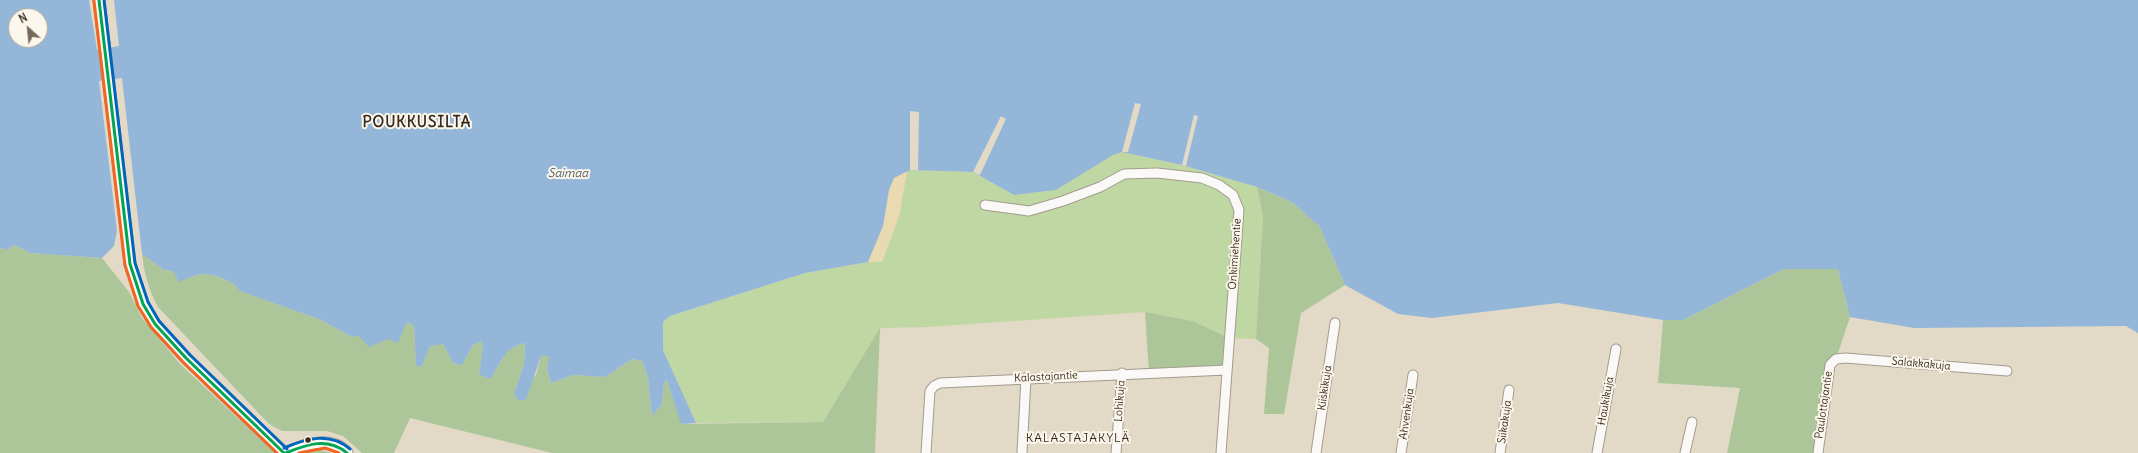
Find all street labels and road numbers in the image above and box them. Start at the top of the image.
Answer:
street label: Onkimiehentie [1226,218,1244,290]
street label: Salakkakuja [1891,355,1951,373]
street label: Kiiskikuja [1315,365,1335,411]
street label: Kalastajantie [1014,369,1078,385]
street label: Paulottajantie [1813,370,1835,440]
street label: Haukikuja [1595,376,1617,426]
street label: Lohikuja [1112,380,1128,422]
street label: Ahvenkuja [1397,387,1417,441]
street label: Siikakuja [1495,399,1515,445]

